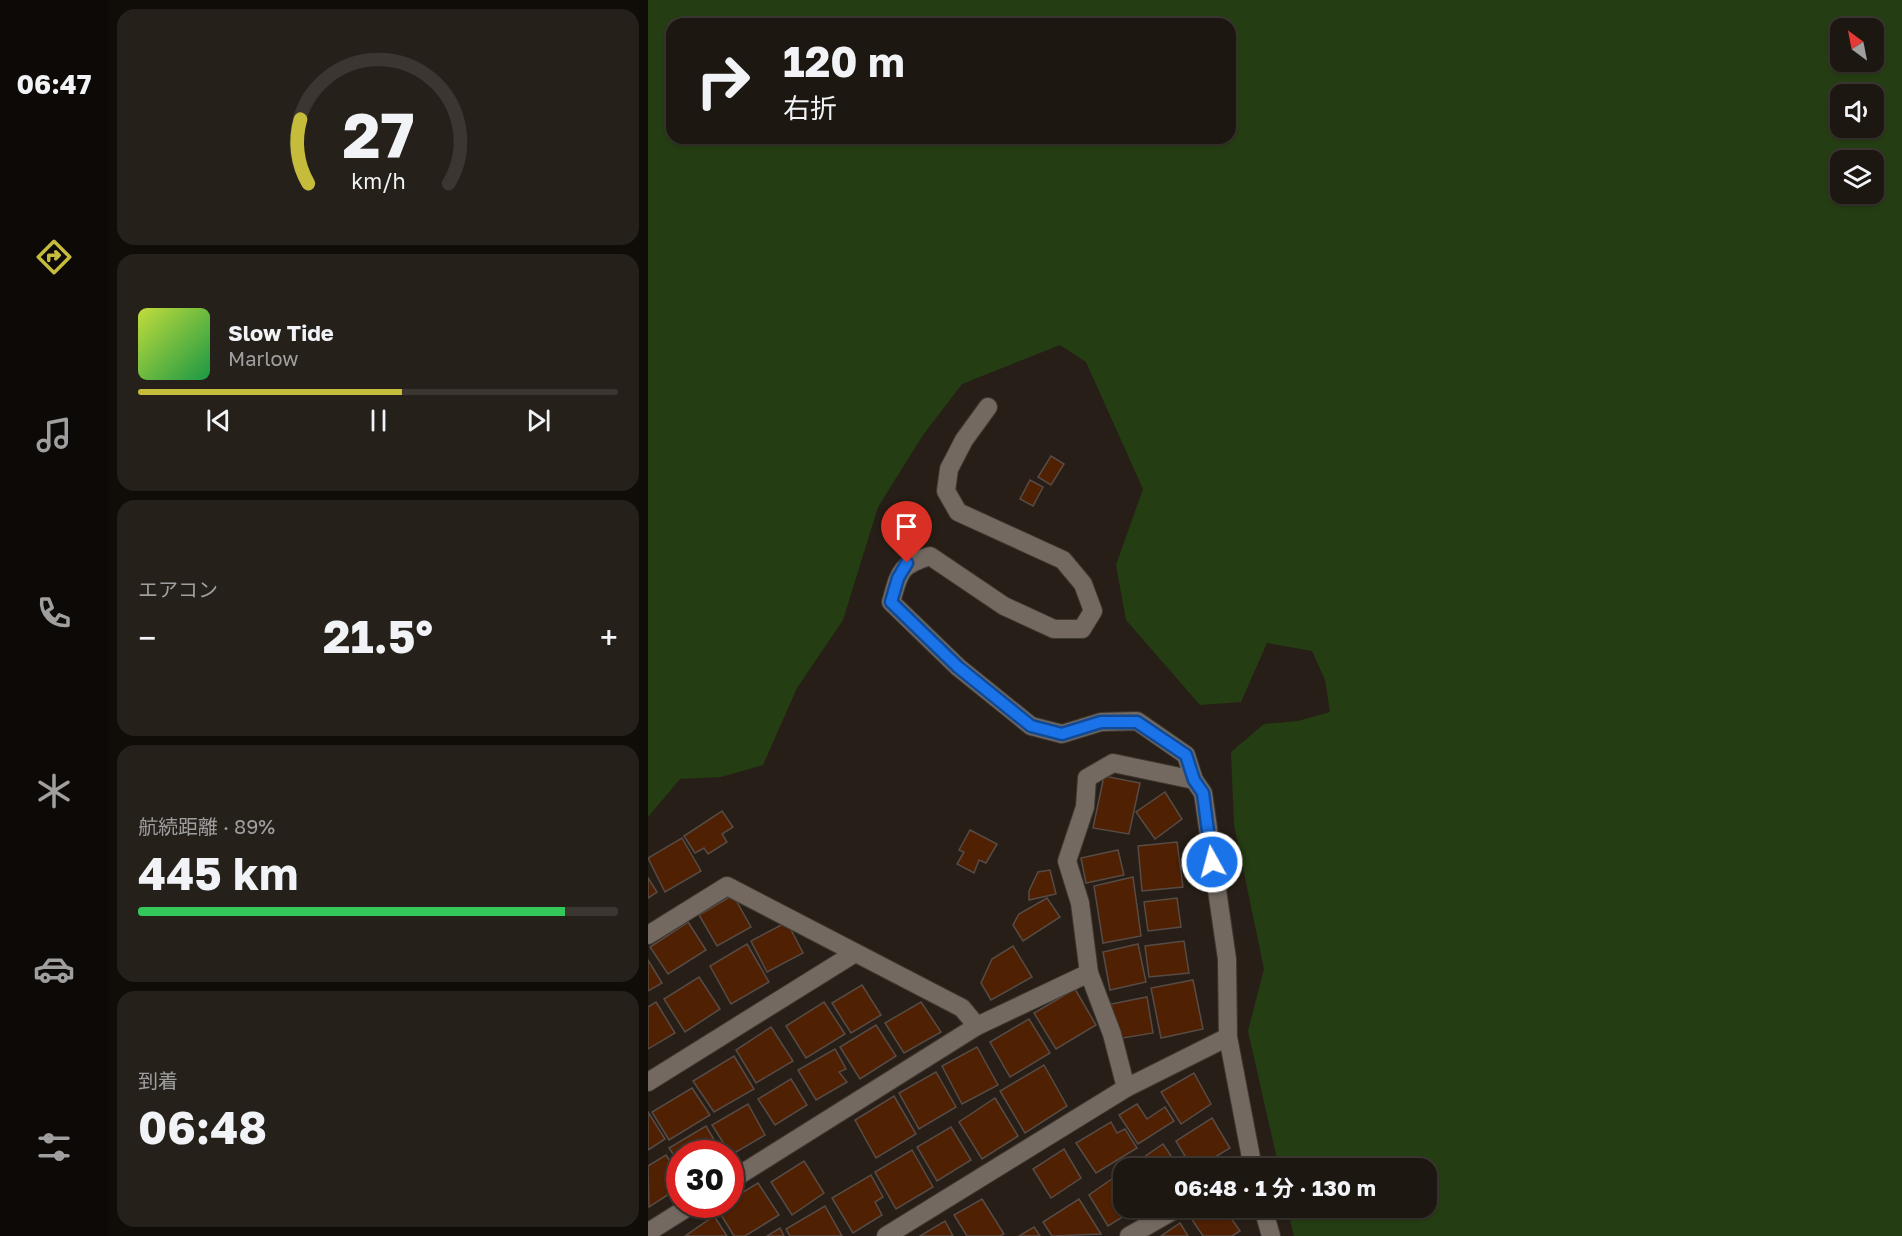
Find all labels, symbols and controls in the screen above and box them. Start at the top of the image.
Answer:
north arrow [1830,18,1884,72]
map controls [1830,18,1884,204]
text: 120 m [783,36,905,86]
icon: right [684,42,762,120]
text: 06:47 [17,68,91,100]
button: sound [1830,84,1884,138]
text: 右折 [783,92,837,124]
text: 27 [342,97,414,172]
button: layers [1830,150,1884,204]
text: km/h [351,169,405,195]
icon: directions [33,236,75,278]
text: Slow Tide [228,319,334,346]
text: Marlow [228,346,299,370]
icon: previous [202,404,235,437]
icon: pause [362,404,395,437]
icon: next [522,404,555,437]
icon: music [33,414,75,456]
pin [881,501,932,563]
icon: arrive [890,510,923,543]
text: エアコン [138,577,218,601]
icon: phone [33,592,75,634]
text: 21.5° [323,609,433,663]
text: − [138,618,156,657]
text: + [600,618,618,657]
icon: climate [33,770,75,812]
text: 航続距離 · 89% [138,814,275,838]
position arrow [1180,830,1244,894]
text: 445 km [138,846,298,900]
icon: car [33,948,75,990]
text: 到着 [138,1068,178,1092]
text: 06:48 [138,1100,267,1154]
icon: filters [33,1126,75,1168]
speed limit sign: 30 [666,1140,744,1218]
text: 06:48 · 1 分 · 130 m [1174,1174,1376,1201]

